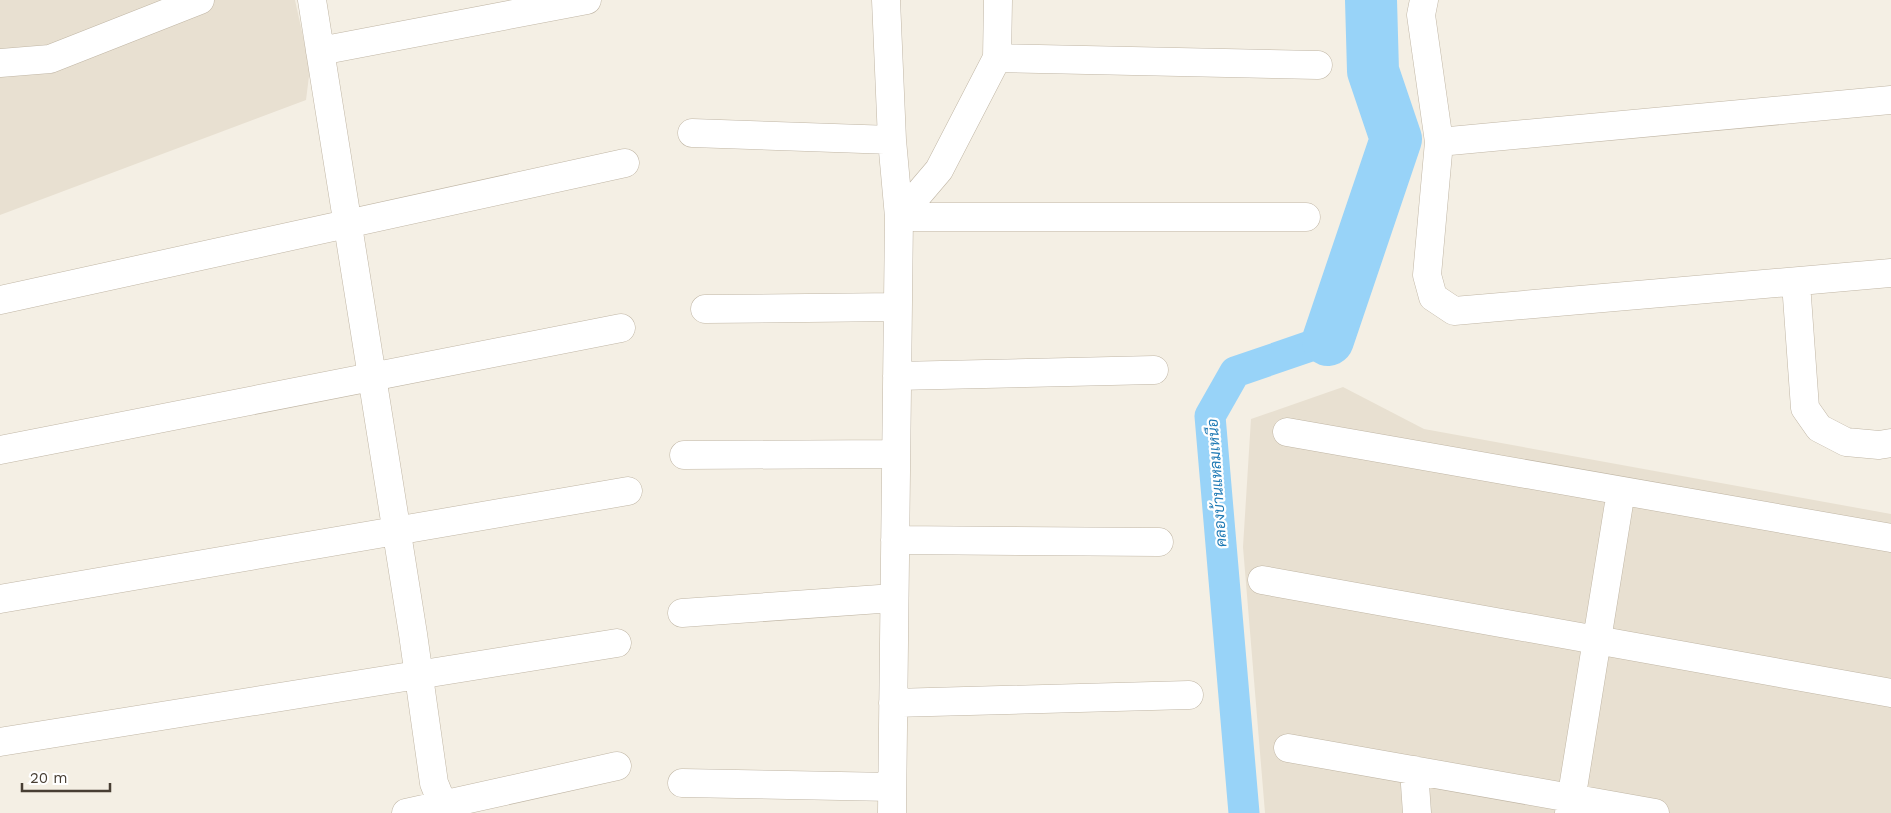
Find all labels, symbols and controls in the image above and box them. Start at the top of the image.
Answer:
water label: คลองบ้านแหลมเหนือ [1203,418,1230,548]
scale bar [22,760,110,792]
text: 20 m [30,769,68,787]

